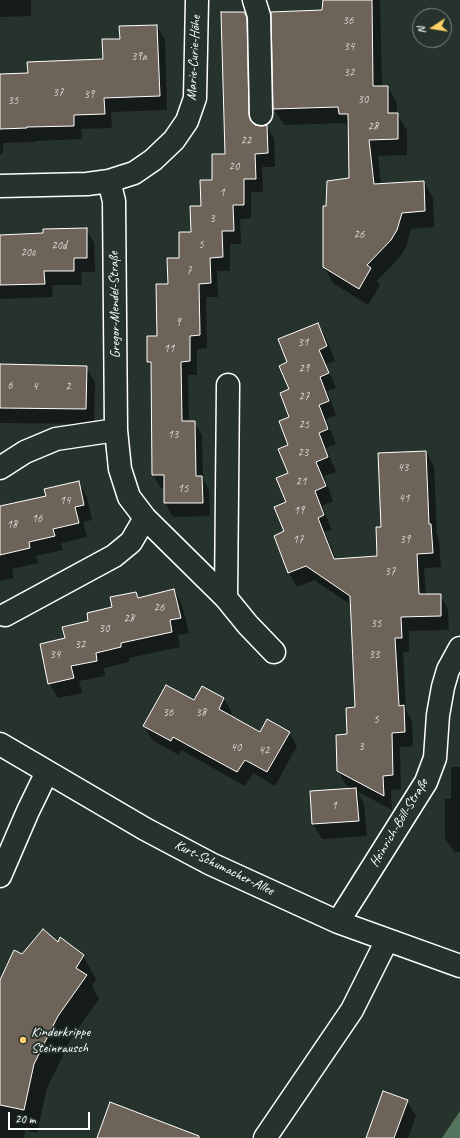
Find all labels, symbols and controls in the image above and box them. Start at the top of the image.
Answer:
north arrow [412,8,452,48]
house number: 36 [343,14,353,28]
street label: Marie-Curie-Höhe [183,15,205,101]
text: N [414,25,429,35]
house number: 34 [344,40,354,54]
house number: 39a [131,50,147,64]
house number: 32 [344,66,354,80]
house number: 37 [53,86,63,100]
house number: 39 [84,88,94,102]
house number: 30 [358,93,368,107]
house number: 35 [8,94,18,108]
house number: 28 [368,120,378,134]
house number: 22 [241,134,251,148]
house number: 20 [229,160,239,174]
house number: 1 [219,186,225,200]
house number: 3 [209,212,215,226]
house number: 26 [354,228,364,242]
house number: 5 [198,238,204,252]
house number: 20d [51,239,67,253]
house number: 20c [20,246,36,260]
street label: Gregor-Mendel-Straße [106,251,124,359]
house number: 7 [186,264,192,278]
house number: 9 [175,316,181,330]
house number: 31 [298,336,308,350]
house number: 11 [164,342,174,356]
house number: 29 [299,362,309,376]
house number: 6 [7,379,13,393]
house number: 4 [32,380,38,394]
house number: 2 [65,380,71,394]
house number: 27 [299,390,309,404]
house number: 25 [299,418,309,432]
house number: 13 [168,428,178,442]
house number: 23 [298,446,308,460]
house number: 43 [398,461,408,475]
house number: 21 [296,475,306,489]
house number: 15 [178,482,188,496]
house number: 41 [399,492,409,506]
house number: 14 [60,494,70,508]
house number: 19 [294,504,304,518]
house number: 16 [32,512,42,526]
house number: 18 [7,518,17,532]
house number: 17 [293,533,303,547]
house number: 39 [400,533,410,547]
house number: 37 [385,565,395,579]
house number: 26 [154,601,164,615]
house number: 28 [124,612,134,626]
house number: 35 [371,617,381,631]
house number: 30 [99,622,109,636]
house number: 32 [75,638,85,652]
house number: 34 [50,648,60,662]
house number: 33 [369,648,379,662]
house number: 36 [163,706,173,720]
house number: 38 [196,706,206,720]
house number: 5 [373,713,379,727]
house number: 3 [358,740,364,754]
house number: 40 [231,741,241,755]
house number: 42 [259,744,269,758]
street label: Heinrich-Böll-Straße [366,776,432,870]
house number: 1 [331,799,337,813]
street label: Kurt-Schumacher-Allee [172,837,276,899]
place label: Kinderkrippe Steinrausch [31,1024,90,1056]
marker: Kinderkrippe Steinrausch [18,1035,28,1045]
scale bar [10,1104,92,1130]
text: 20 m [15,1111,35,1127]

